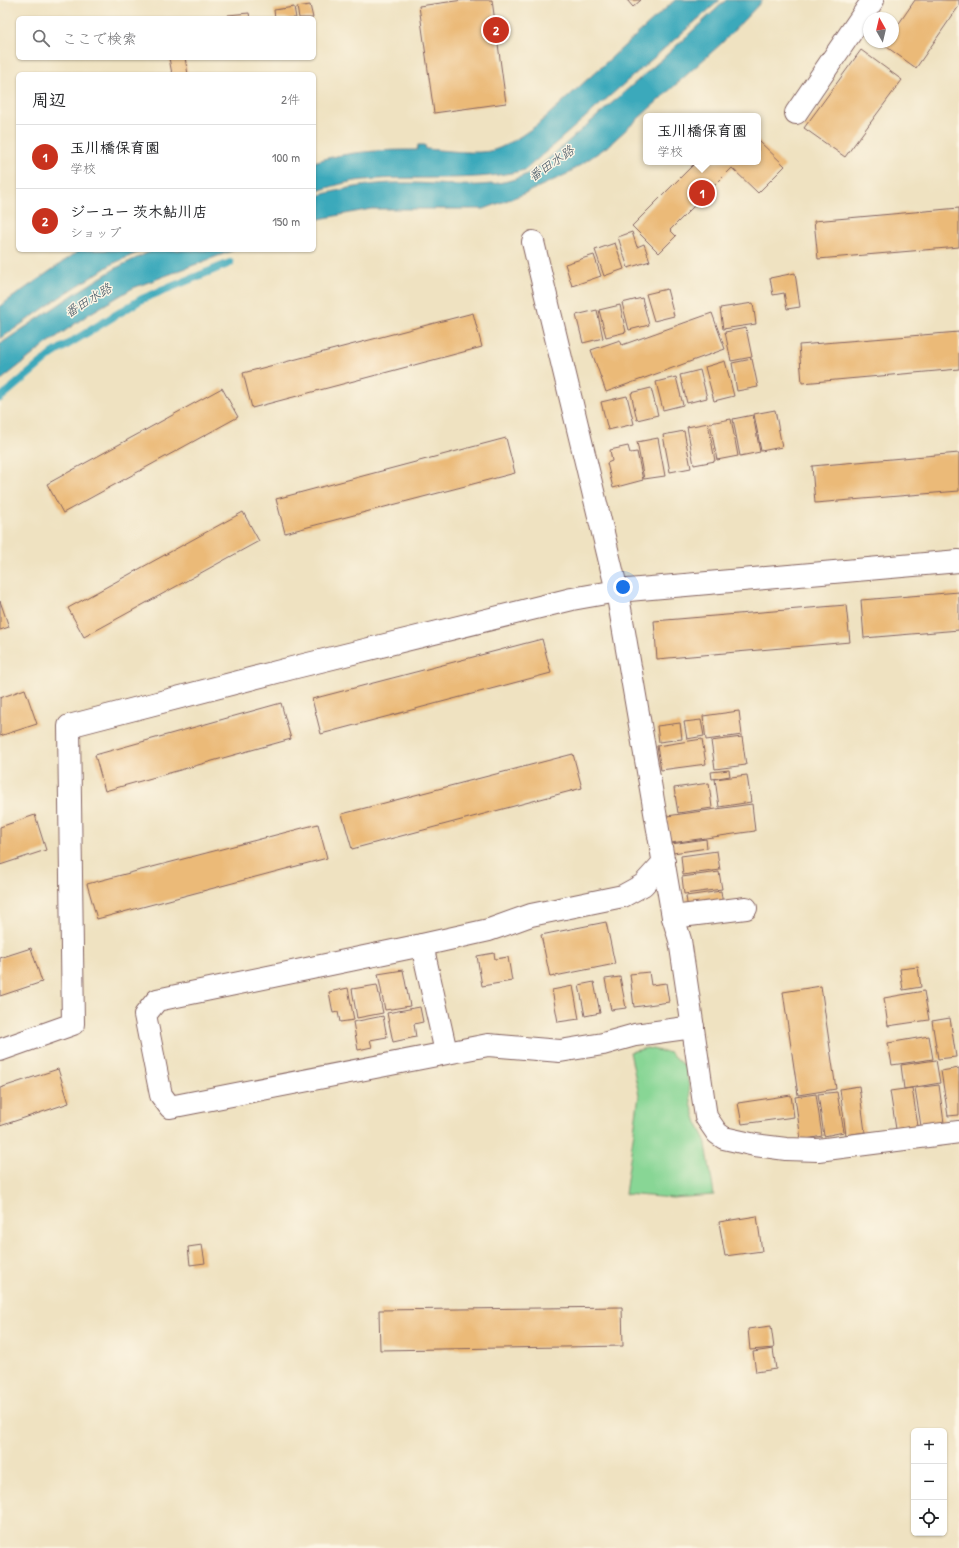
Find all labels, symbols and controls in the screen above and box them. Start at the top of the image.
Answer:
north arrow [863,12,899,48]
pin: 2 [483,15,509,45]
search box [16,16,316,60]
icon: search [30,27,52,49]
text: ここで検索 [62,28,137,49]
text: 周辺 [32,88,66,111]
text: 2件 [281,90,300,108]
popup [643,113,761,165]
text: 玉川橋保育園 [657,120,747,141]
text: 玉川橋保育園 [70,137,160,158]
water label: 番田水路 [525,140,578,185]
text: 学校 [657,142,683,160]
text: 1 [43,148,47,166]
text: 100 m [272,148,300,166]
text: 学校 [70,159,96,177]
pin: 1 [689,178,715,208]
text: ジーユー 茨木鮎川店 [70,201,208,222]
text: 2 [42,212,48,230]
text: 150 m [272,212,300,230]
text: ショップ [70,223,121,241]
water label: 番田水路 [61,278,116,321]
your location [613,577,633,597]
map controls [911,1428,947,1536]
button: + [911,1428,947,1464]
button: − [911,1464,947,1500]
button: locate [911,1500,947,1536]

